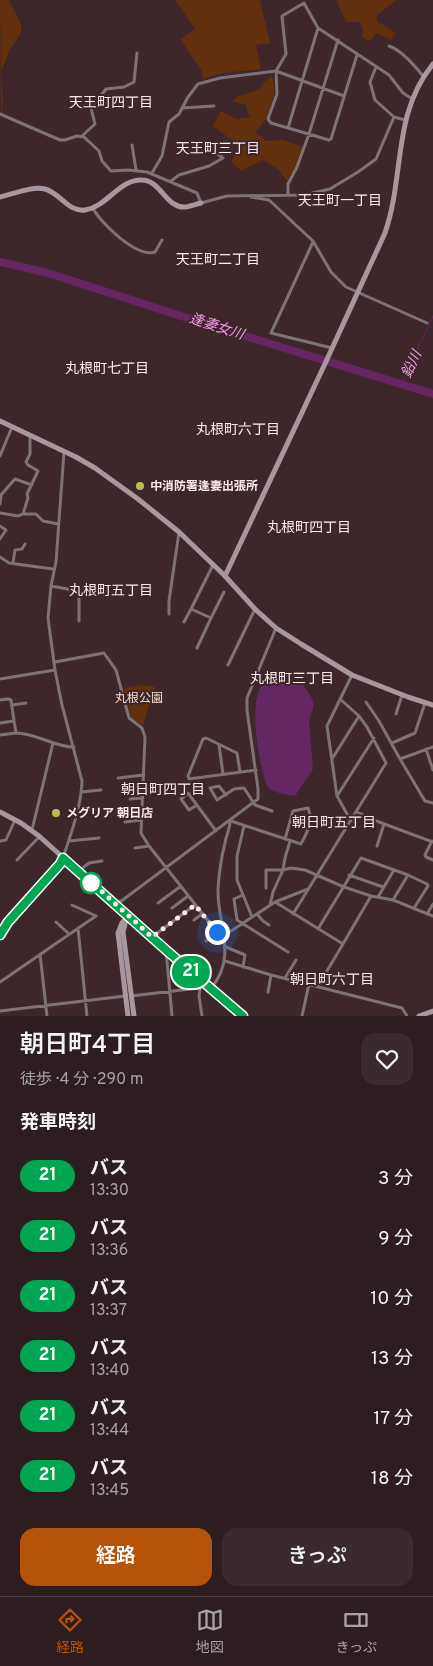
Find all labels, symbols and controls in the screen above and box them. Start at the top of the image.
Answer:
district label: 天王町四丁目 [69,95,153,112]
district label: 天王町三丁目 [176,141,260,158]
district label: 天王町一丁目 [298,193,382,210]
district label: 天王町二丁目 [176,252,260,269]
water label: 逢妻女川 [187,311,248,345]
water label: 鉛川 [399,347,427,381]
district label: 丸根町七丁目 [65,361,149,378]
district label: 丸根町六丁目 [196,422,280,439]
place label: 中消防署逢妻出張所 [150,479,258,495]
marker: 中消防署逢妻出張所 [134,480,146,492]
district label: 丸根町四丁目 [267,520,351,537]
district label: 丸根町五丁目 [69,583,153,600]
district label: 丸根町三丁目 [250,671,334,688]
park label: 丸根公園 [115,691,163,707]
district label: 朝日町四丁目 [121,782,205,799]
place label: メグリア 朝日店 [66,806,153,822]
marker: メグリア 朝日店 [50,807,62,819]
district label: 朝日町五丁目 [292,815,376,832]
unlabelled marker [80,872,102,894]
your location [205,920,230,945]
line badge: 21 [168,956,214,988]
text: 21 [182,960,200,983]
district label: 朝日町六丁目 [290,972,374,989]
text: 朝日町4丁目 [20,1031,155,1061]
button: heart [361,1033,413,1085]
text: 徒歩 · 4 分 · 290 m [20,1070,144,1090]
text: 発車時刻 [20,1111,96,1135]
text: バス [90,1157,128,1181]
text: 21 [38,1164,57,1187]
text: 3 分 [378,1167,413,1191]
text: 13:30 [90,1181,129,1201]
text: バス [90,1217,128,1241]
text: 21 [38,1224,57,1247]
text: 9 分 [378,1227,413,1251]
text: 13:36 [90,1241,128,1261]
text: バス [90,1277,128,1301]
text: 21 [38,1284,57,1307]
text: 10 分 [370,1287,413,1311]
text: 13:37 [90,1301,127,1321]
text: バス [90,1337,128,1361]
text: 21 [38,1344,57,1367]
text: 13 分 [371,1347,413,1371]
text: 13:40 [90,1361,129,1381]
text: バス [90,1397,128,1421]
text: 21 [38,1404,57,1427]
text: 17 分 [373,1407,413,1431]
text: 13:44 [90,1421,129,1441]
text: バス [90,1457,128,1481]
text: 21 [38,1464,57,1487]
text: 18 分 [371,1467,413,1491]
text: 13:45 [90,1481,129,1501]
button: 経路 [20,1528,212,1586]
button: きっぷ [222,1528,413,1586]
tab: 経路 [56,1606,84,1657]
tab: 地図 [196,1606,224,1657]
tab: きっぷ [336,1606,377,1657]

